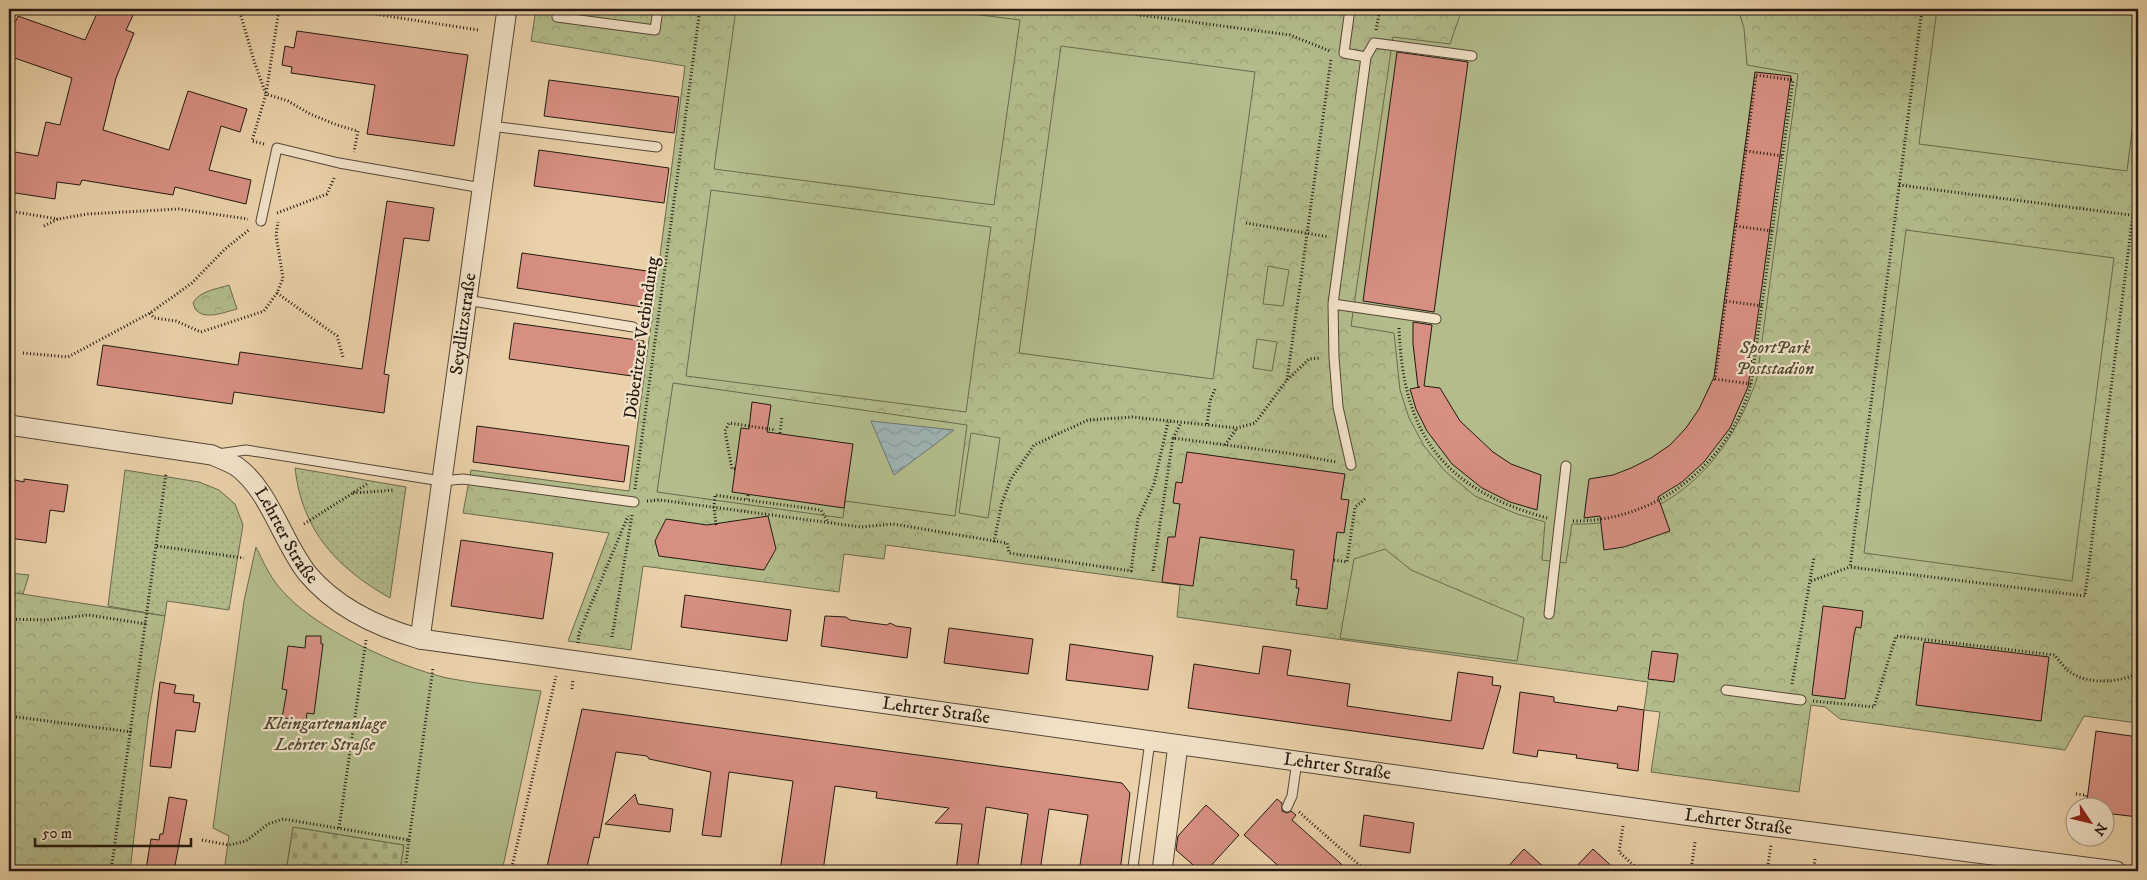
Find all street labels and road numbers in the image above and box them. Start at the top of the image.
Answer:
street label: Döberitzer Verbindung [620,255,664,421]
street label: Seydlitzstraße [446,272,481,376]
street label: Lehrter Straße [249,483,323,589]
street label: Lehrter Straße [881,692,991,729]
street label: Lehrter Straße [1282,748,1392,785]
street label: Lehrter Straße [1683,804,1794,840]

